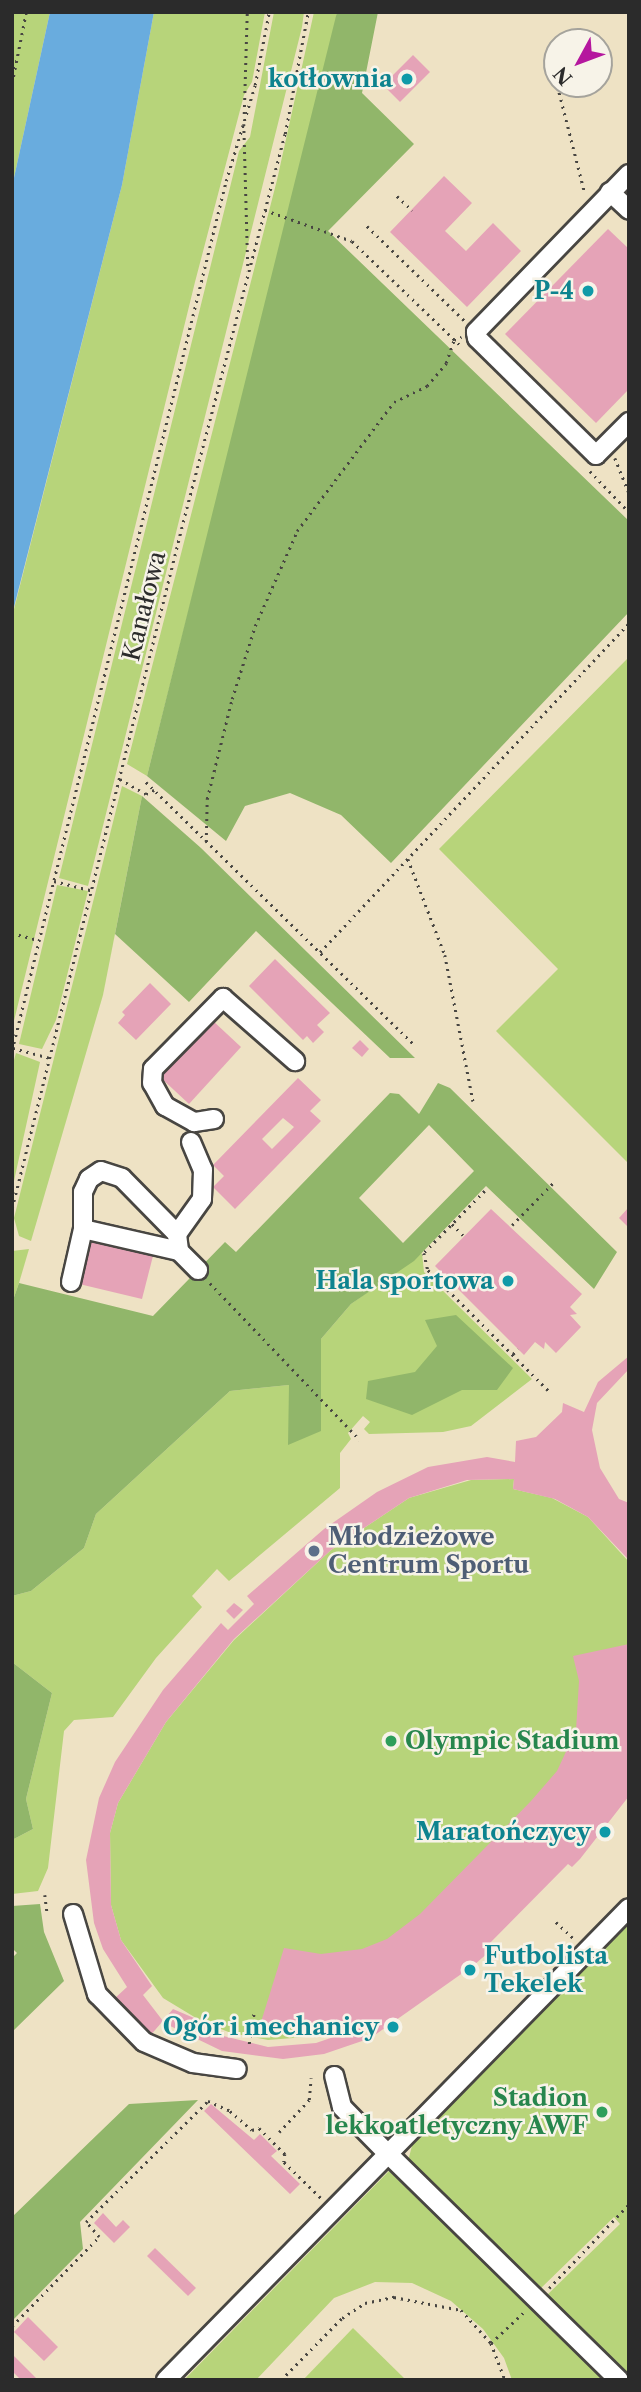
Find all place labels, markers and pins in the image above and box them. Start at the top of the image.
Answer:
place label: kotłownia [268,65,393,93]
marker: kotłownia [399,71,415,87]
place label: P-4 [534,277,574,305]
marker: P-4 [580,283,596,299]
place label: Hala sportowa [315,1267,494,1295]
marker: Hala sportowa [500,1273,516,1289]
place label: Młodzieżowe Centrum Sportu [328,1523,529,1579]
marker: Młodzieżowe Centrum Sportu [306,1543,322,1559]
place label: Olympic Stadium [405,1727,619,1755]
marker: Olympic Stadium [383,1733,399,1749]
place label: Maratończycy [416,1818,591,1846]
marker: Maratończycy [597,1824,613,1840]
place label: Futbolista Tekelek [484,1942,608,1998]
marker: Futbolista Tekelek [462,1962,478,1978]
place label: Ogór i mechanicy [162,2013,379,2041]
marker: Ogór i mechanicy [385,2019,401,2035]
place label: Stadion lekkoatletyczny AWF [324,2084,588,2140]
marker: Stadion lekkoatletyczny AWF [594,2104,610,2120]

